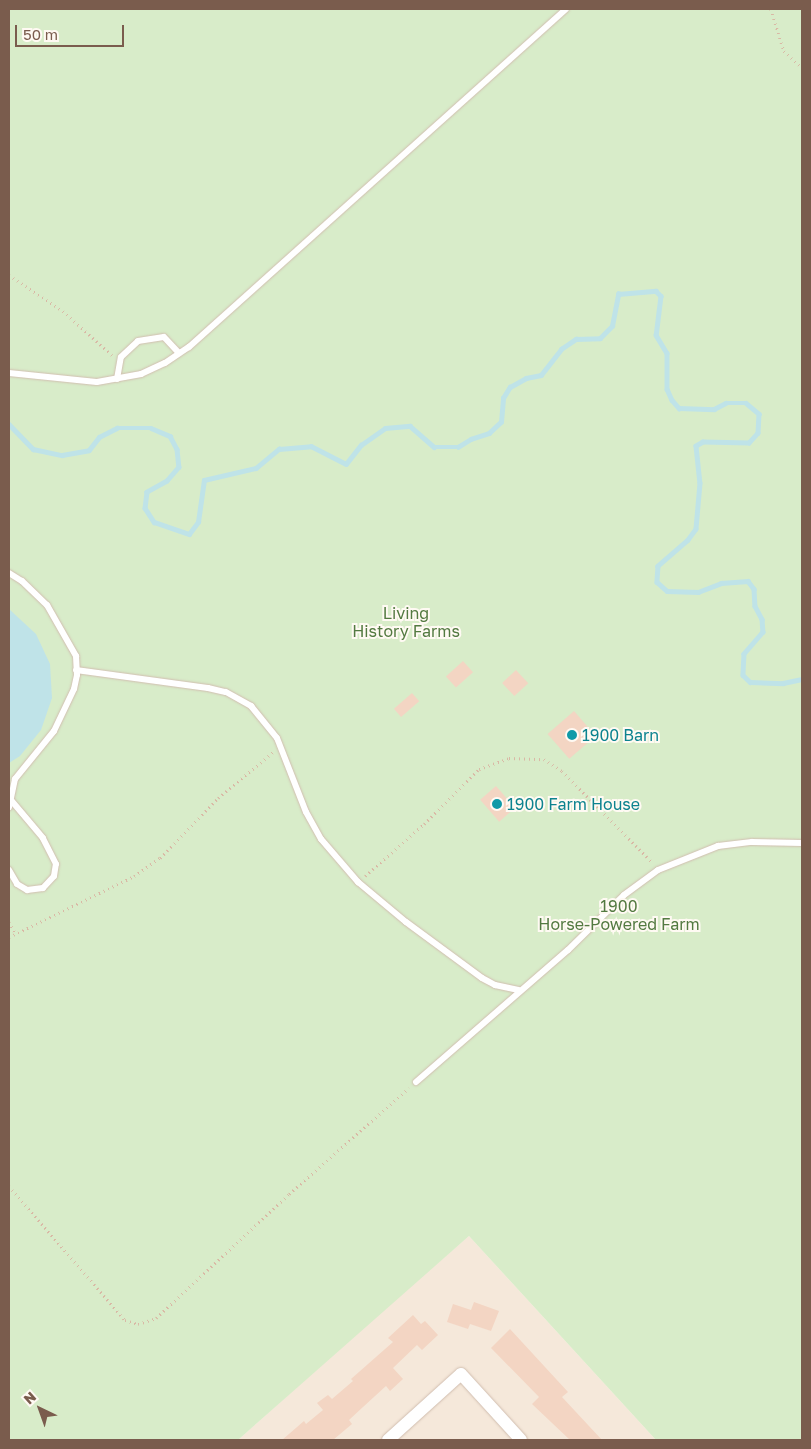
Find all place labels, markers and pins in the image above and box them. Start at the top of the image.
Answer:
place label: 1900 Barn [582,725,659,745]
marker: 1900 Barn [566,729,578,741]
place label: 1900 Farm House [507,794,640,814]
marker: 1900 Farm House [491,798,503,810]

